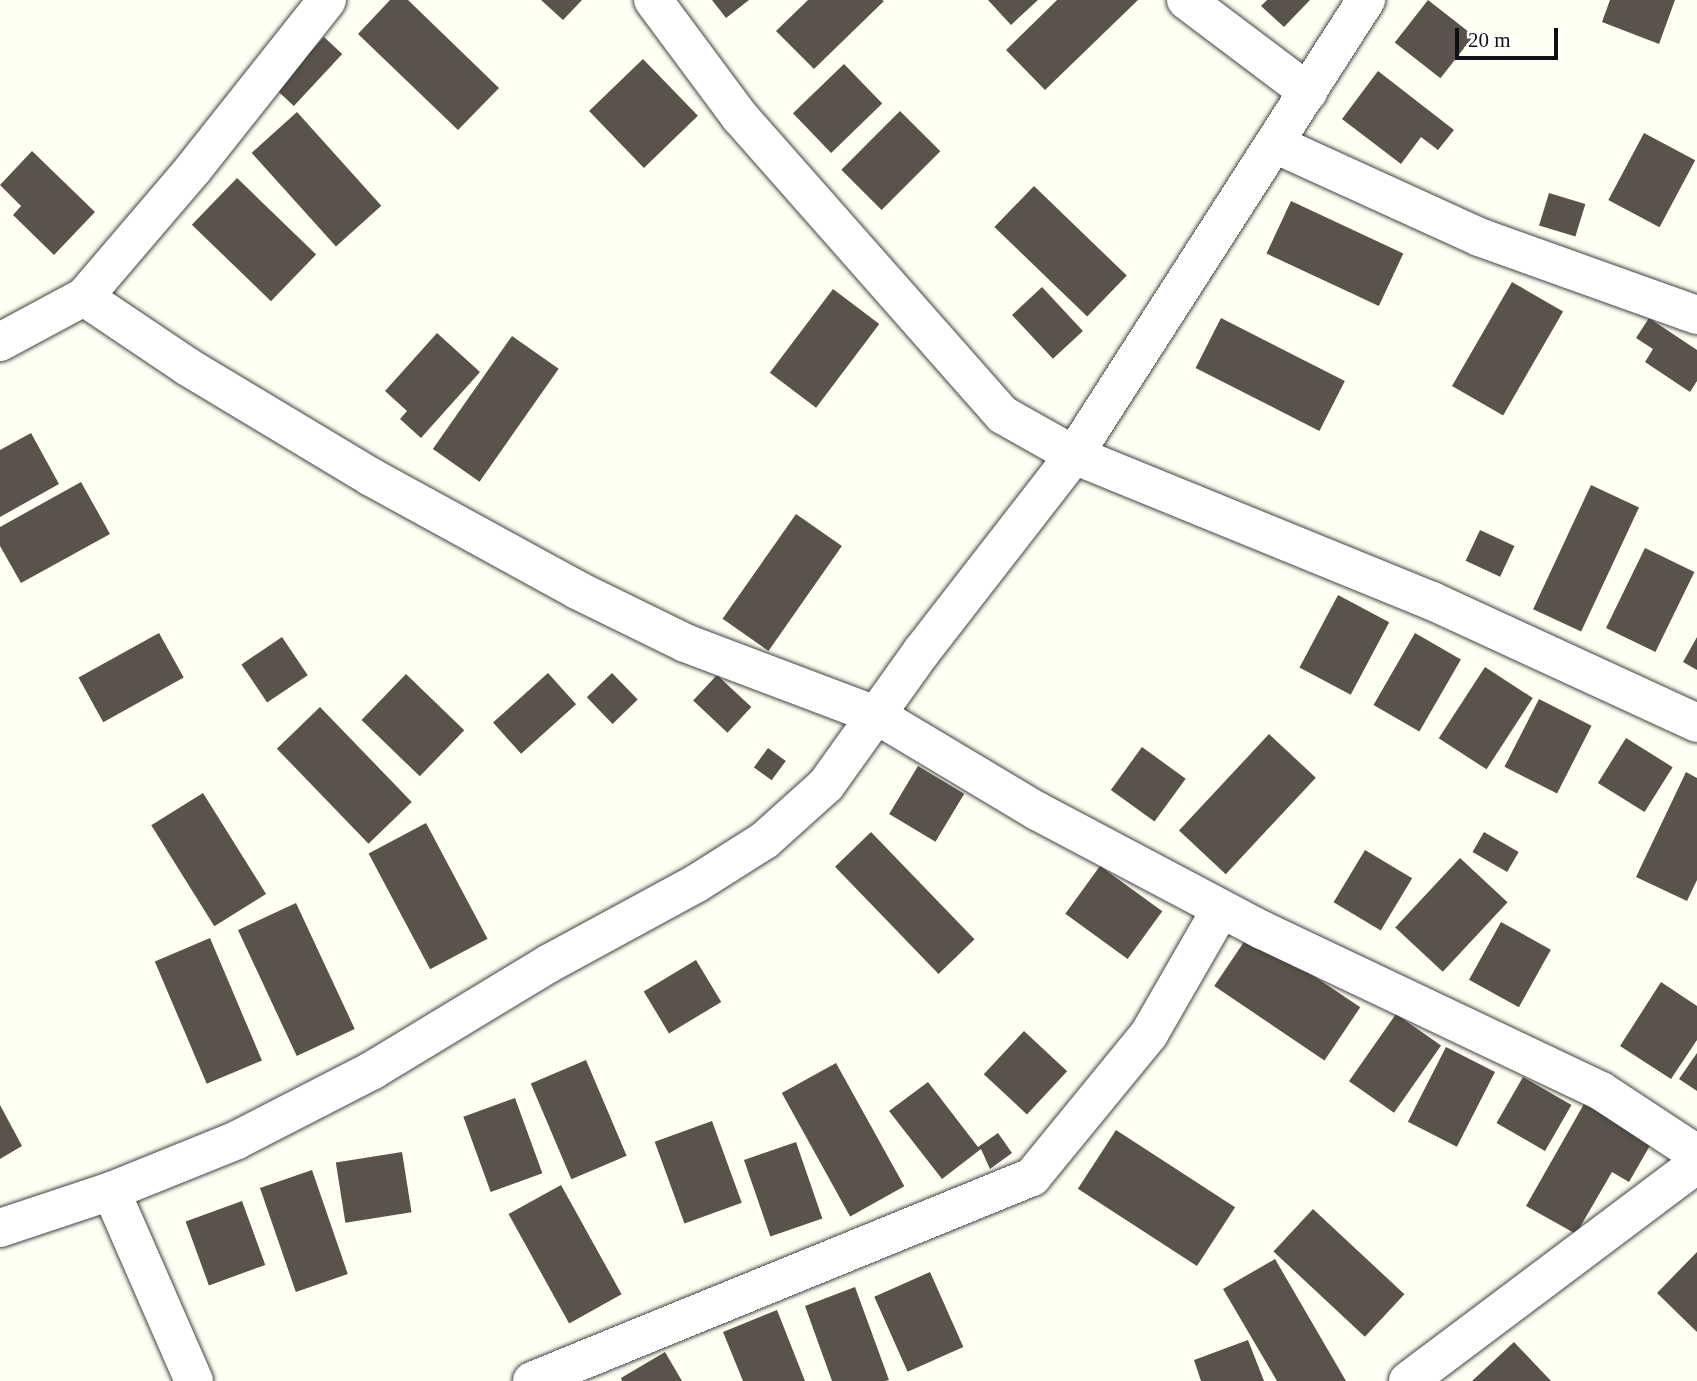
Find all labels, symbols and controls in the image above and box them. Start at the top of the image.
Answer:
scale bar [1459,14,1562,58]
text: 20 m [1468,28,1511,52]

